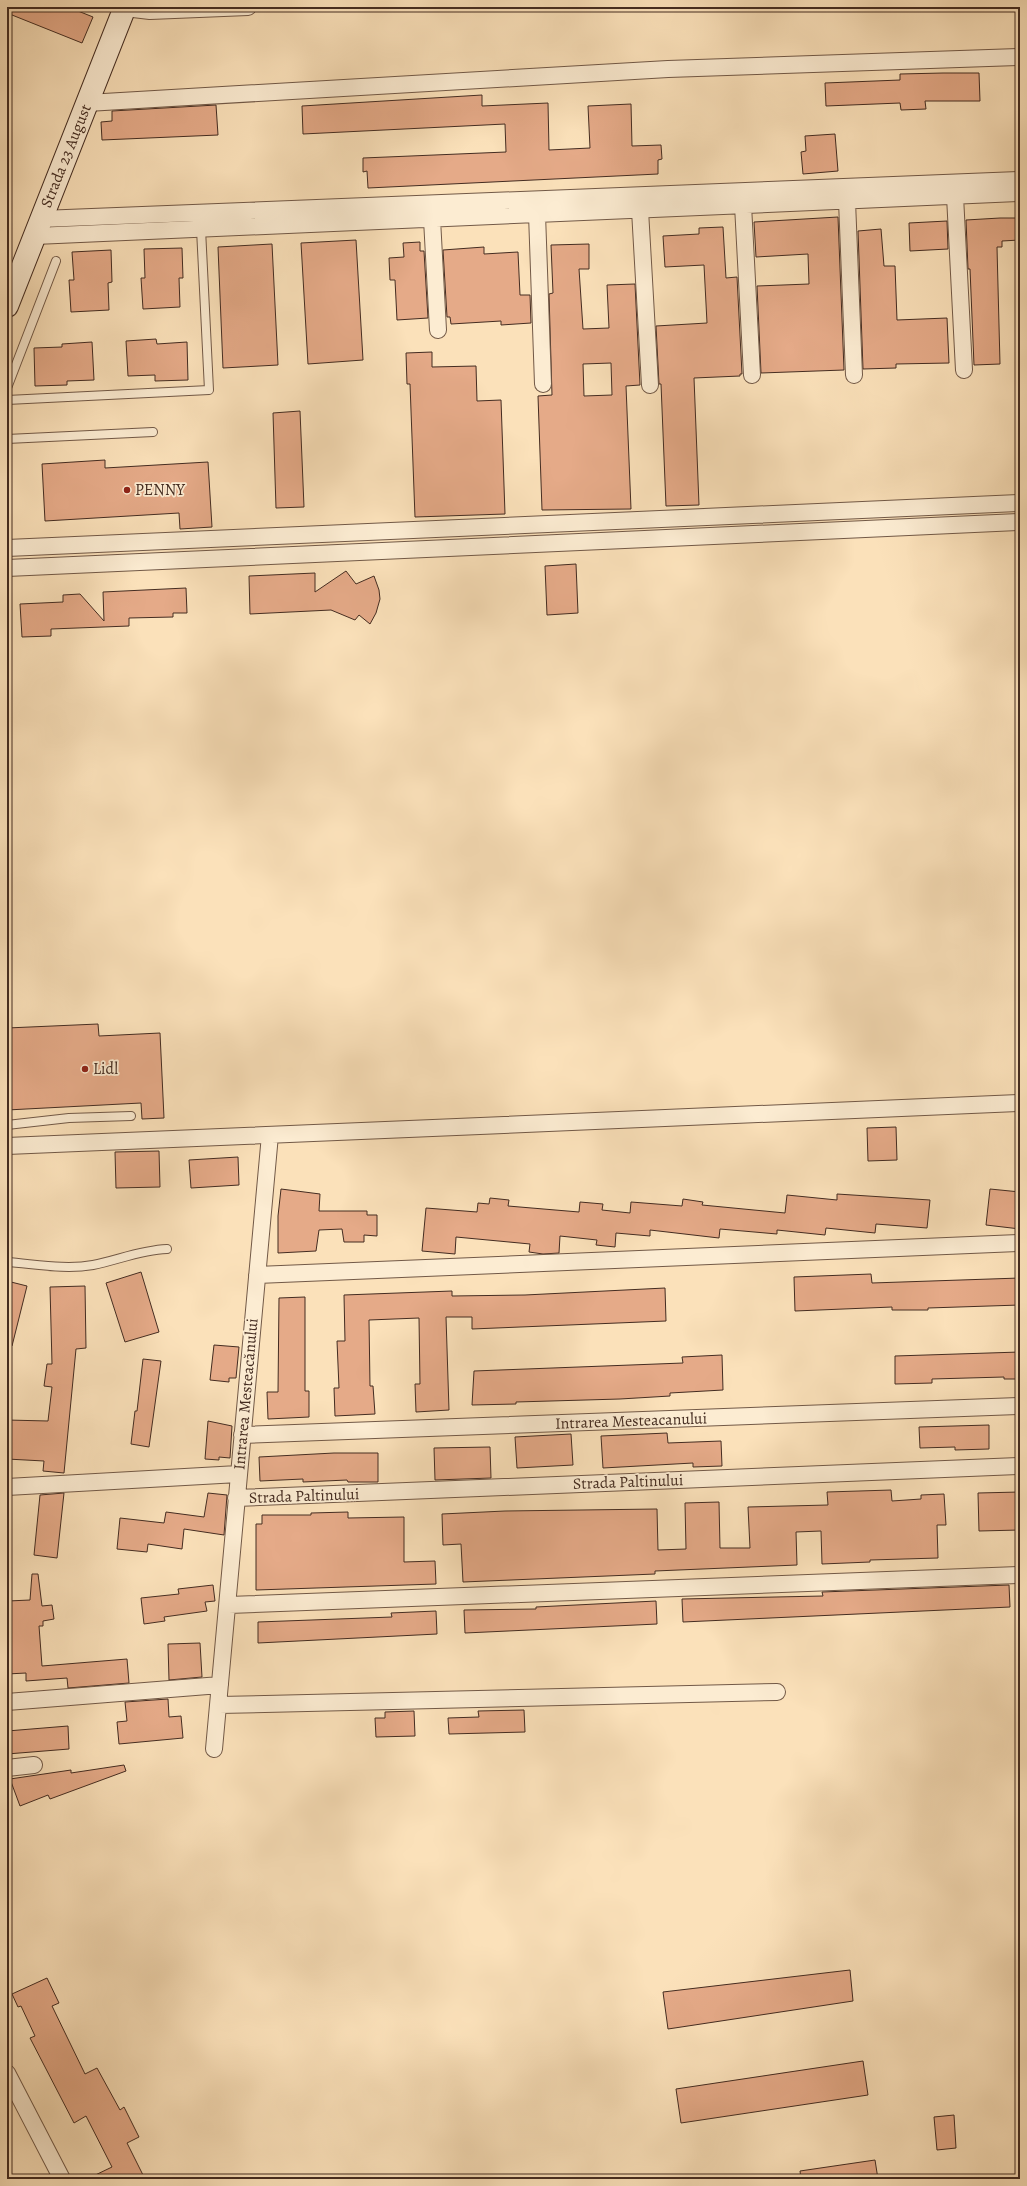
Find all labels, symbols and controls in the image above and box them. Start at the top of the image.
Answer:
street label: Strada 23 August [35,101,97,211]
place label: PENNY [135,479,185,501]
marker: PENNY [122,485,132,495]
place label: Lidl [93,1058,118,1080]
marker: Lidl [80,1064,90,1074]
street label: Intrarea Mesteacănului [228,1317,264,1471]
street label: Intrarea Mesteacanului [555,1407,707,1435]
street label: Strada Paltinului [572,1469,684,1495]
street label: Strada Paltinului [248,1483,360,1509]

